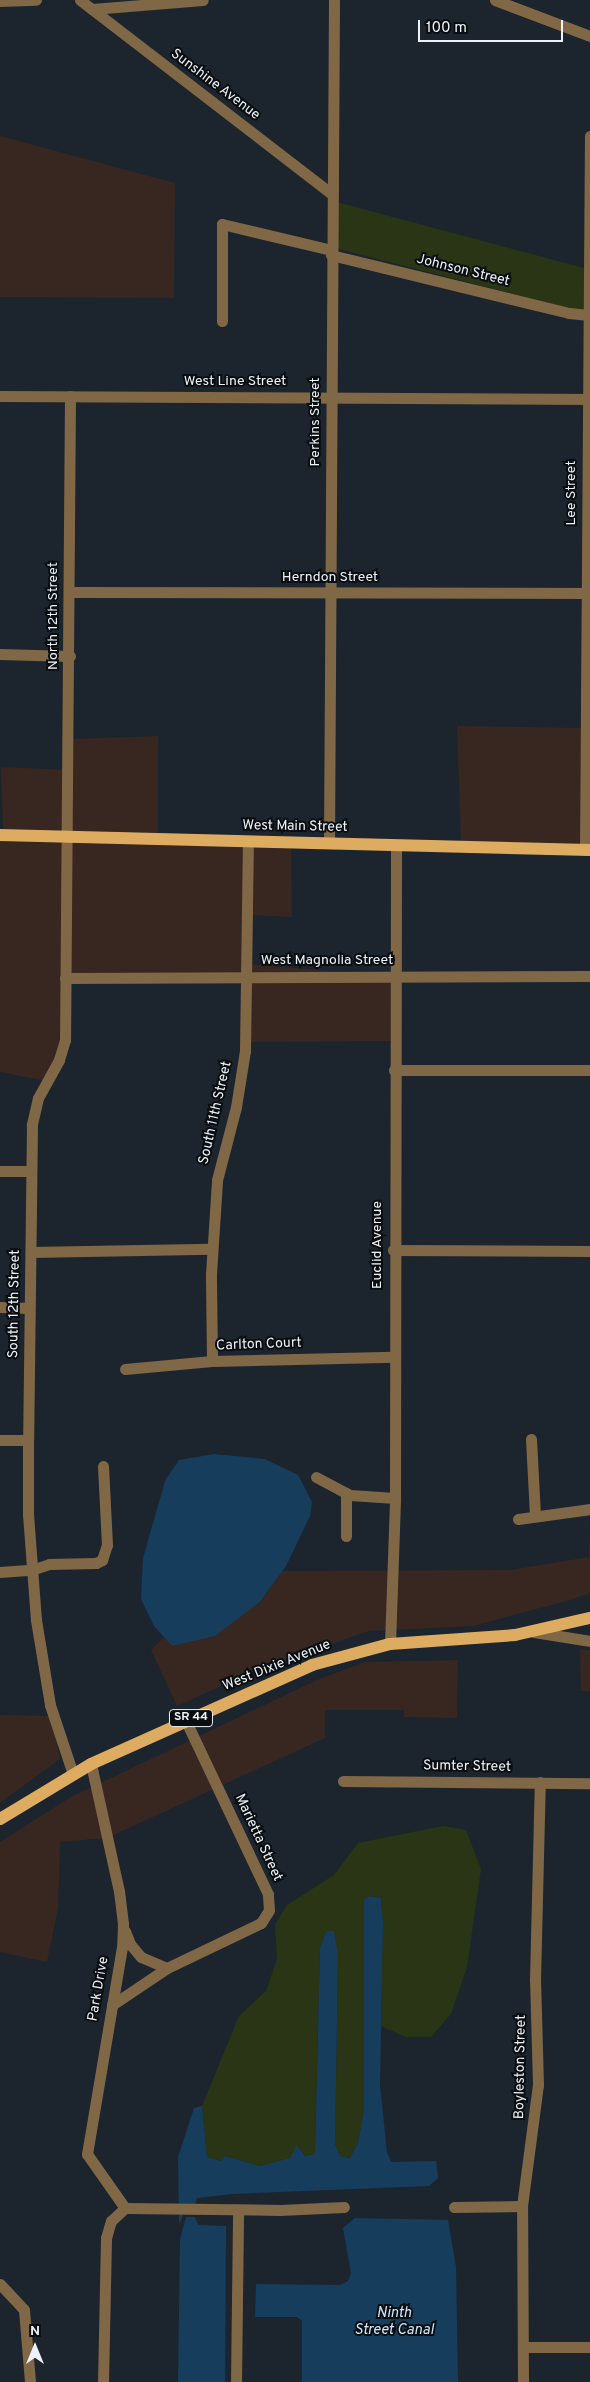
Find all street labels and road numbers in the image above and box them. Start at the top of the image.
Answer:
street label: Sunshine Avenue [167,46,263,124]
street label: Johnson Street [415,251,511,291]
street label: West Line Street [184,374,286,390]
street label: Perkins Street [308,377,324,467]
street label: Lee Street [564,461,580,525]
street label: North 12th Street [46,562,62,670]
street label: Herndon Street [282,570,378,586]
street label: West Main Street [242,818,348,836]
street label: West Magnolia Street [261,953,393,969]
street label: South 11th Street [196,1060,236,1166]
street label: Euclid Avenue [370,1201,386,1289]
street label: South 12th Street [6,1250,24,1358]
street label: Carlton Court [216,1335,302,1355]
street label: West Dixie Avenue [220,1637,334,1695]
road number: SR 44 [168,1709,214,1728]
street label: Sumter Street [423,1758,511,1776]
street label: Marietta Street [230,1792,286,1884]
street label: Park Drive [85,1955,113,2023]
street label: Boyleston Street [512,2015,530,2119]

